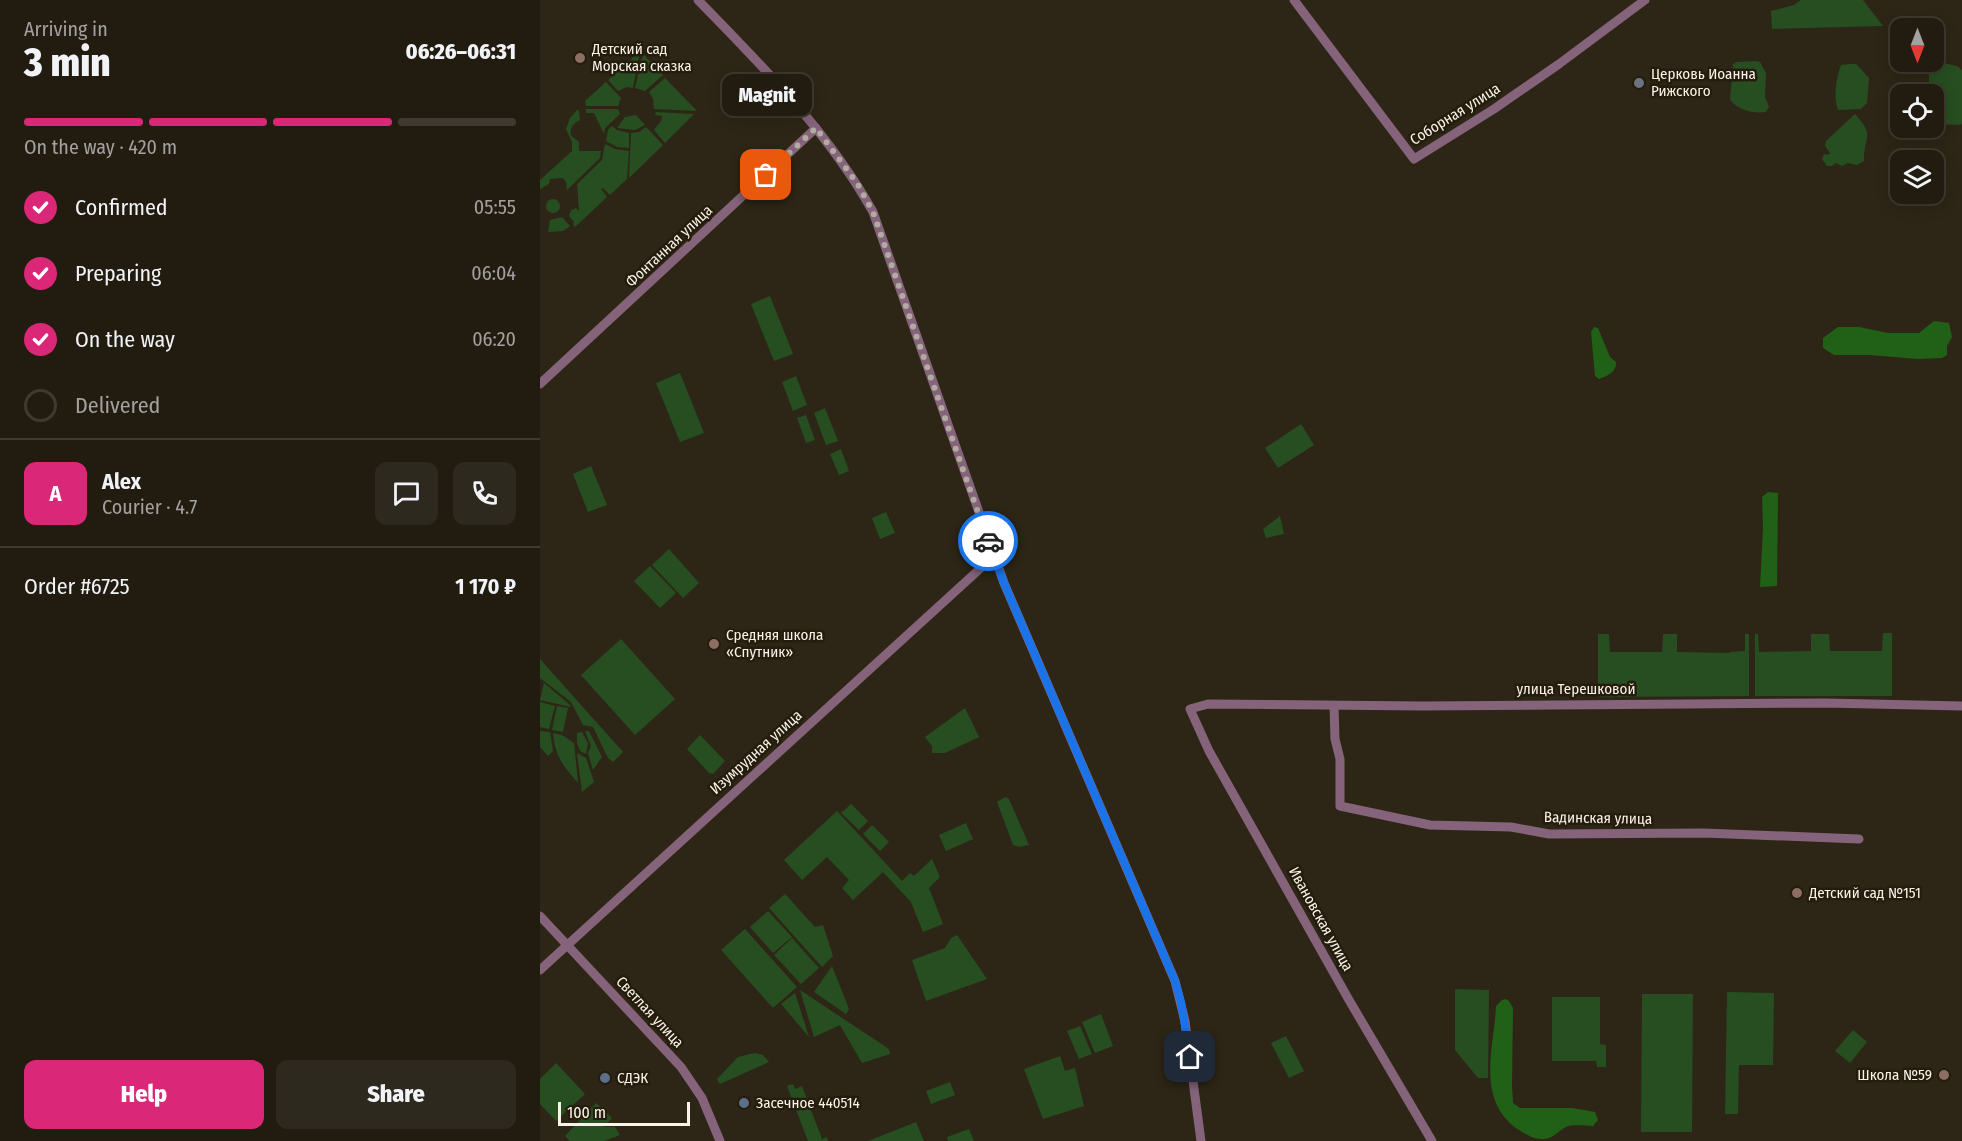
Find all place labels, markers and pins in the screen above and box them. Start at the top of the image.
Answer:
place label: Детский сад Морская сказка [591,40,691,75]
marker: Детский сад Морская сказка [573,51,587,65]
place label: Церковь Иоанна Рижского [1651,65,1756,100]
callout: Magnit [721,73,811,115]
marker: Церковь Иоанна Рижского [1632,76,1646,90]
pin [740,149,791,200]
place label: Средняя школа «Спутник» [726,626,823,661]
marker: Средняя школа «Спутник» [707,637,721,651]
place label: Детский сад №151 [1808,884,1921,902]
marker: Детский сад №151 [1790,886,1804,900]
pin [1164,1031,1215,1082]
place label: Школа №59 [1857,1066,1932,1084]
marker: Школа №59 [1937,1068,1951,1082]
place label: СДЭК [617,1069,648,1087]
marker: СДЭК [598,1071,612,1085]
place label: Засечное 440514 [756,1094,860,1112]
marker: Засечное 440514 [737,1096,751,1110]

